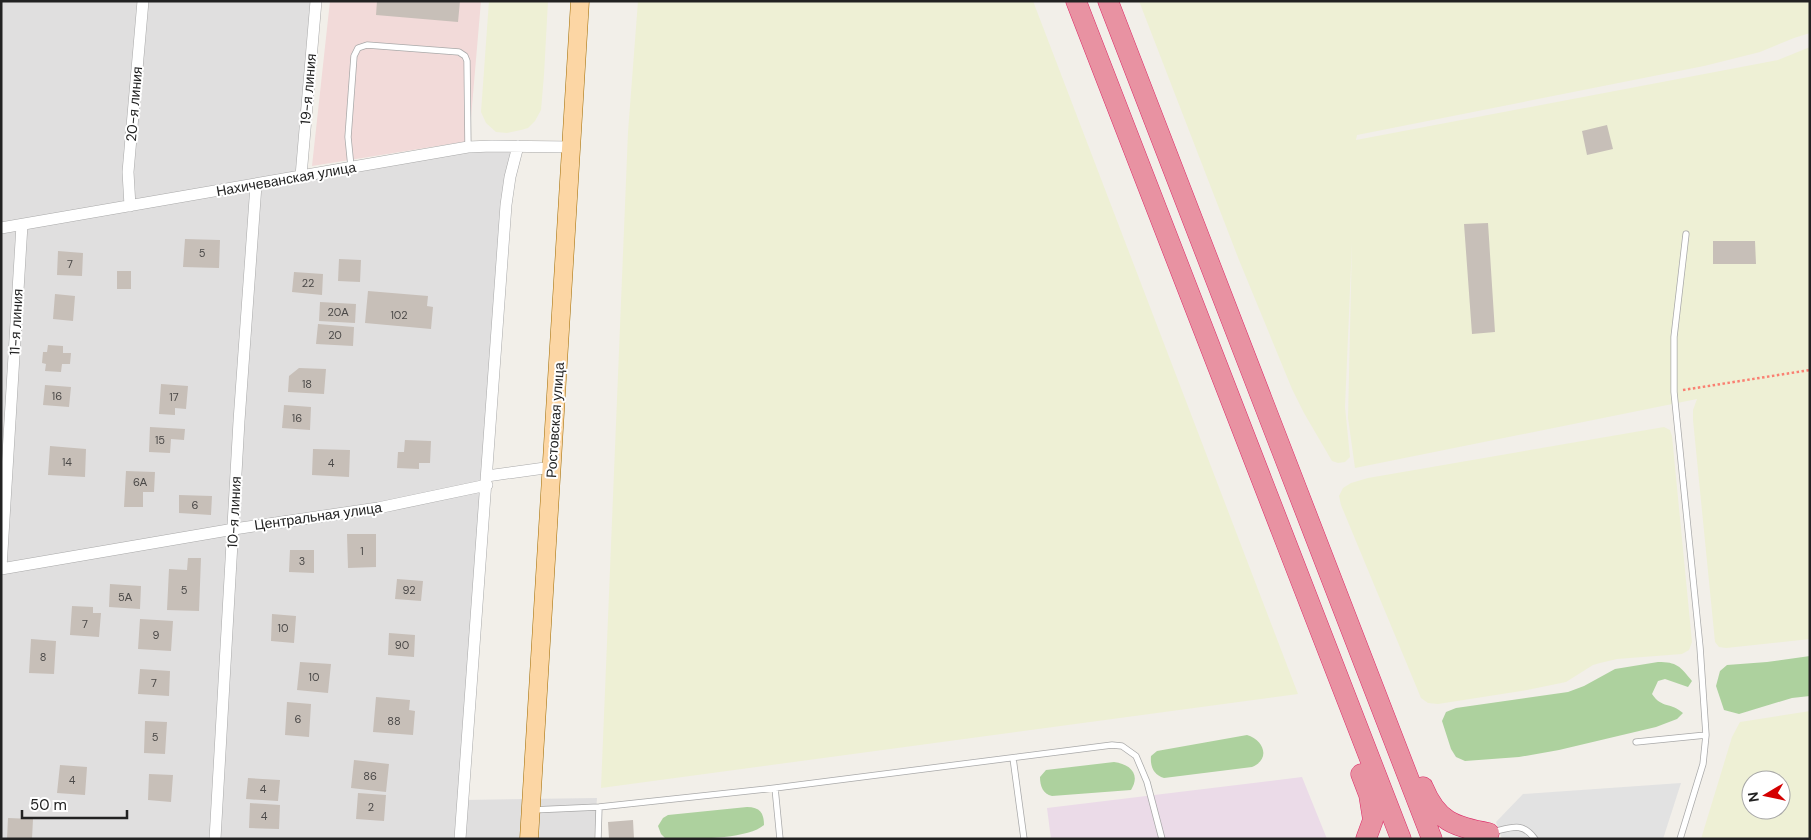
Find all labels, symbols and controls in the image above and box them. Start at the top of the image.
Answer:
street label: 19-я линия [296,53,320,125]
street label: 20-я линия [122,66,146,142]
street label: Нахичеванская улица [215,158,357,200]
house number: 5 [199,246,206,260]
house number: 7 [67,257,73,271]
house number: 22 [302,276,314,290]
street label: 11-я линия [5,288,27,356]
house number: 20А [327,305,349,319]
house number: 102 [390,308,408,322]
house number: 20 [328,328,342,342]
street label: Ростовская улица [542,361,568,478]
house number: 18 [302,377,312,391]
house number: 16 [52,389,62,403]
house number: 17 [169,390,179,404]
house number: 16 [292,411,302,425]
house number: 15 [155,433,165,447]
house number: 14 [62,455,72,469]
house number: 4 [328,456,335,470]
house number: 6А [133,475,148,489]
street label: 10-я линия [223,476,245,548]
house number: 6 [192,498,199,512]
street label: Центральная улица [253,498,383,534]
house number: 1 [360,544,364,558]
house number: 3 [299,554,305,568]
house number: 5 [181,583,188,597]
house number: 92 [402,583,416,597]
house number: 5А [118,590,133,604]
house number: 7 [82,617,88,631]
house number: 10 [278,621,288,635]
house number: 9 [153,628,160,642]
house number: 90 [395,638,409,652]
house number: 8 [40,650,46,664]
house number: 10 [309,670,319,684]
house number: 7 [151,676,157,690]
house number: 6 [295,712,302,726]
house number: 88 [387,714,401,728]
house number: 5 [152,730,159,744]
house number: 86 [363,769,377,783]
north arrow [1741,770,1791,820]
house number: 4 [69,773,76,787]
house number: 4 [260,782,267,796]
scale bar [22,788,128,820]
text: N [1743,791,1763,803]
text: 50 m [30,795,67,815]
house number: 2 [368,800,374,814]
house number: 4 [261,809,268,823]

